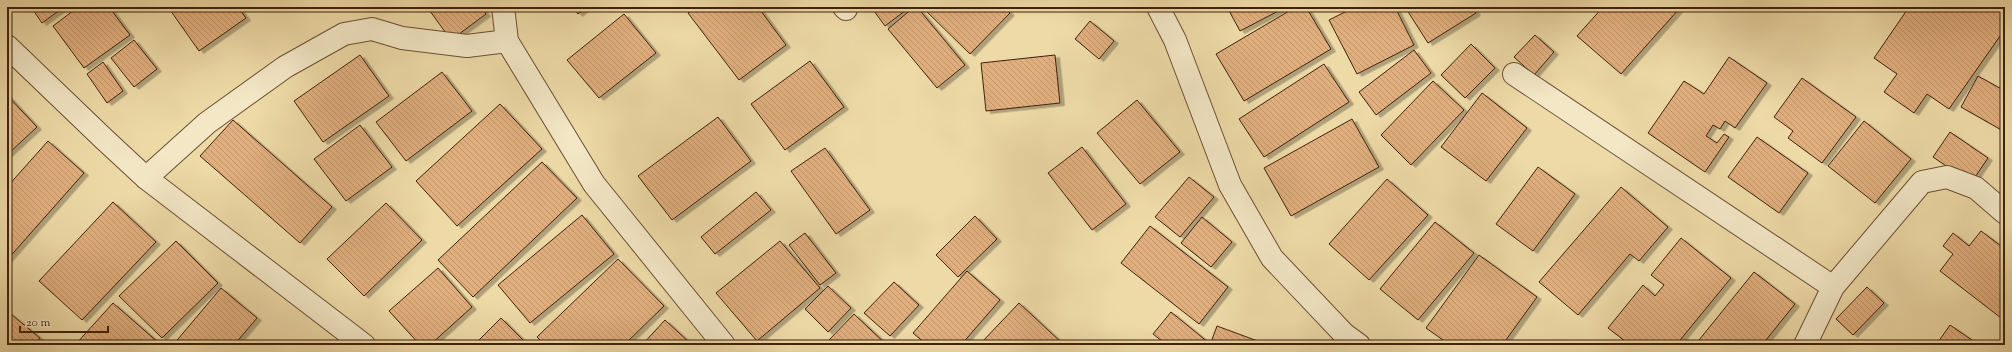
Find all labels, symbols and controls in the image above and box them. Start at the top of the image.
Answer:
scale bar [20,308,108,334]
text: 20 m [26,314,51,332]

